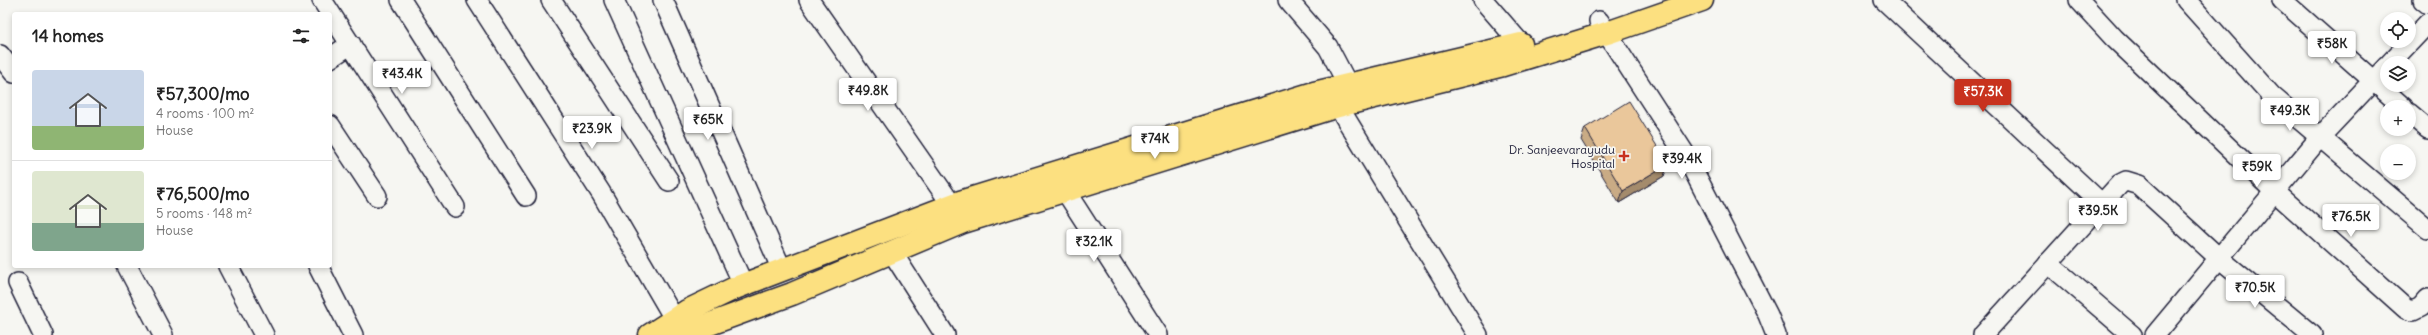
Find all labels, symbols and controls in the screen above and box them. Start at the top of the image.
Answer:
map controls [2380,12,2416,180]
button: locate [2380,12,2416,48]
text: 14 homes [32,25,104,47]
icon: filters [290,25,312,47]
pin: ₹58K [2308,31,2356,65]
text: ₹58K [2317,35,2347,52]
button: layers [2380,56,2416,92]
pin: ₹43.4K [369,61,435,95]
text: ₹43.4K [382,65,422,82]
pin: ₹49.8K [835,78,901,112]
pin: ₹57.3K [1950,79,2016,113]
text: ₹49.8K [848,82,888,99]
text: ₹57,300/mo [156,83,250,105]
text: ₹57.3K [1963,83,2003,100]
icon: home [64,86,112,134]
pin: ₹49.3K [2257,98,2323,132]
button: + [2380,100,2416,136]
text: ₹49.3K [2270,102,2310,119]
text: 4 rooms · 100 m² [156,105,254,122]
pin: ₹65K [684,107,732,141]
text: ₹65K [693,111,723,128]
pin: ₹23.9K [559,116,625,150]
text: ₹23.9K [572,120,612,137]
text: House [156,122,193,139]
pin: ₹74K [1131,126,1179,160]
text: ₹74K [1140,130,1170,147]
place label: Dr. Sanjeevarayudu Hospital [1509,142,1615,171]
button: − [2380,144,2416,180]
pin: ₹39.4K [1649,146,1715,180]
marker: Dr. Sanjeevarayudu Hospital [1618,150,1630,162]
text: ₹39.4K [1662,150,1702,167]
pin: ₹59K [2233,154,2281,188]
text: ₹59K [2242,158,2272,175]
text: ₹76,500/mo [156,183,250,205]
icon: home [64,187,112,235]
pin: ₹39.5K [2065,198,2131,232]
text: ₹39.5K [2078,202,2118,219]
pin: ₹76.5K [2318,204,2384,238]
text: 5 rooms · 148 m² [156,205,252,222]
text: ₹76.5K [2331,208,2371,225]
text: House [156,222,193,239]
pin: ₹32.1K [1061,229,1127,263]
text: ₹32.1K [1075,233,1113,250]
pin: ₹70.5K [2222,275,2288,309]
text: ₹70.5K [2235,279,2275,296]

